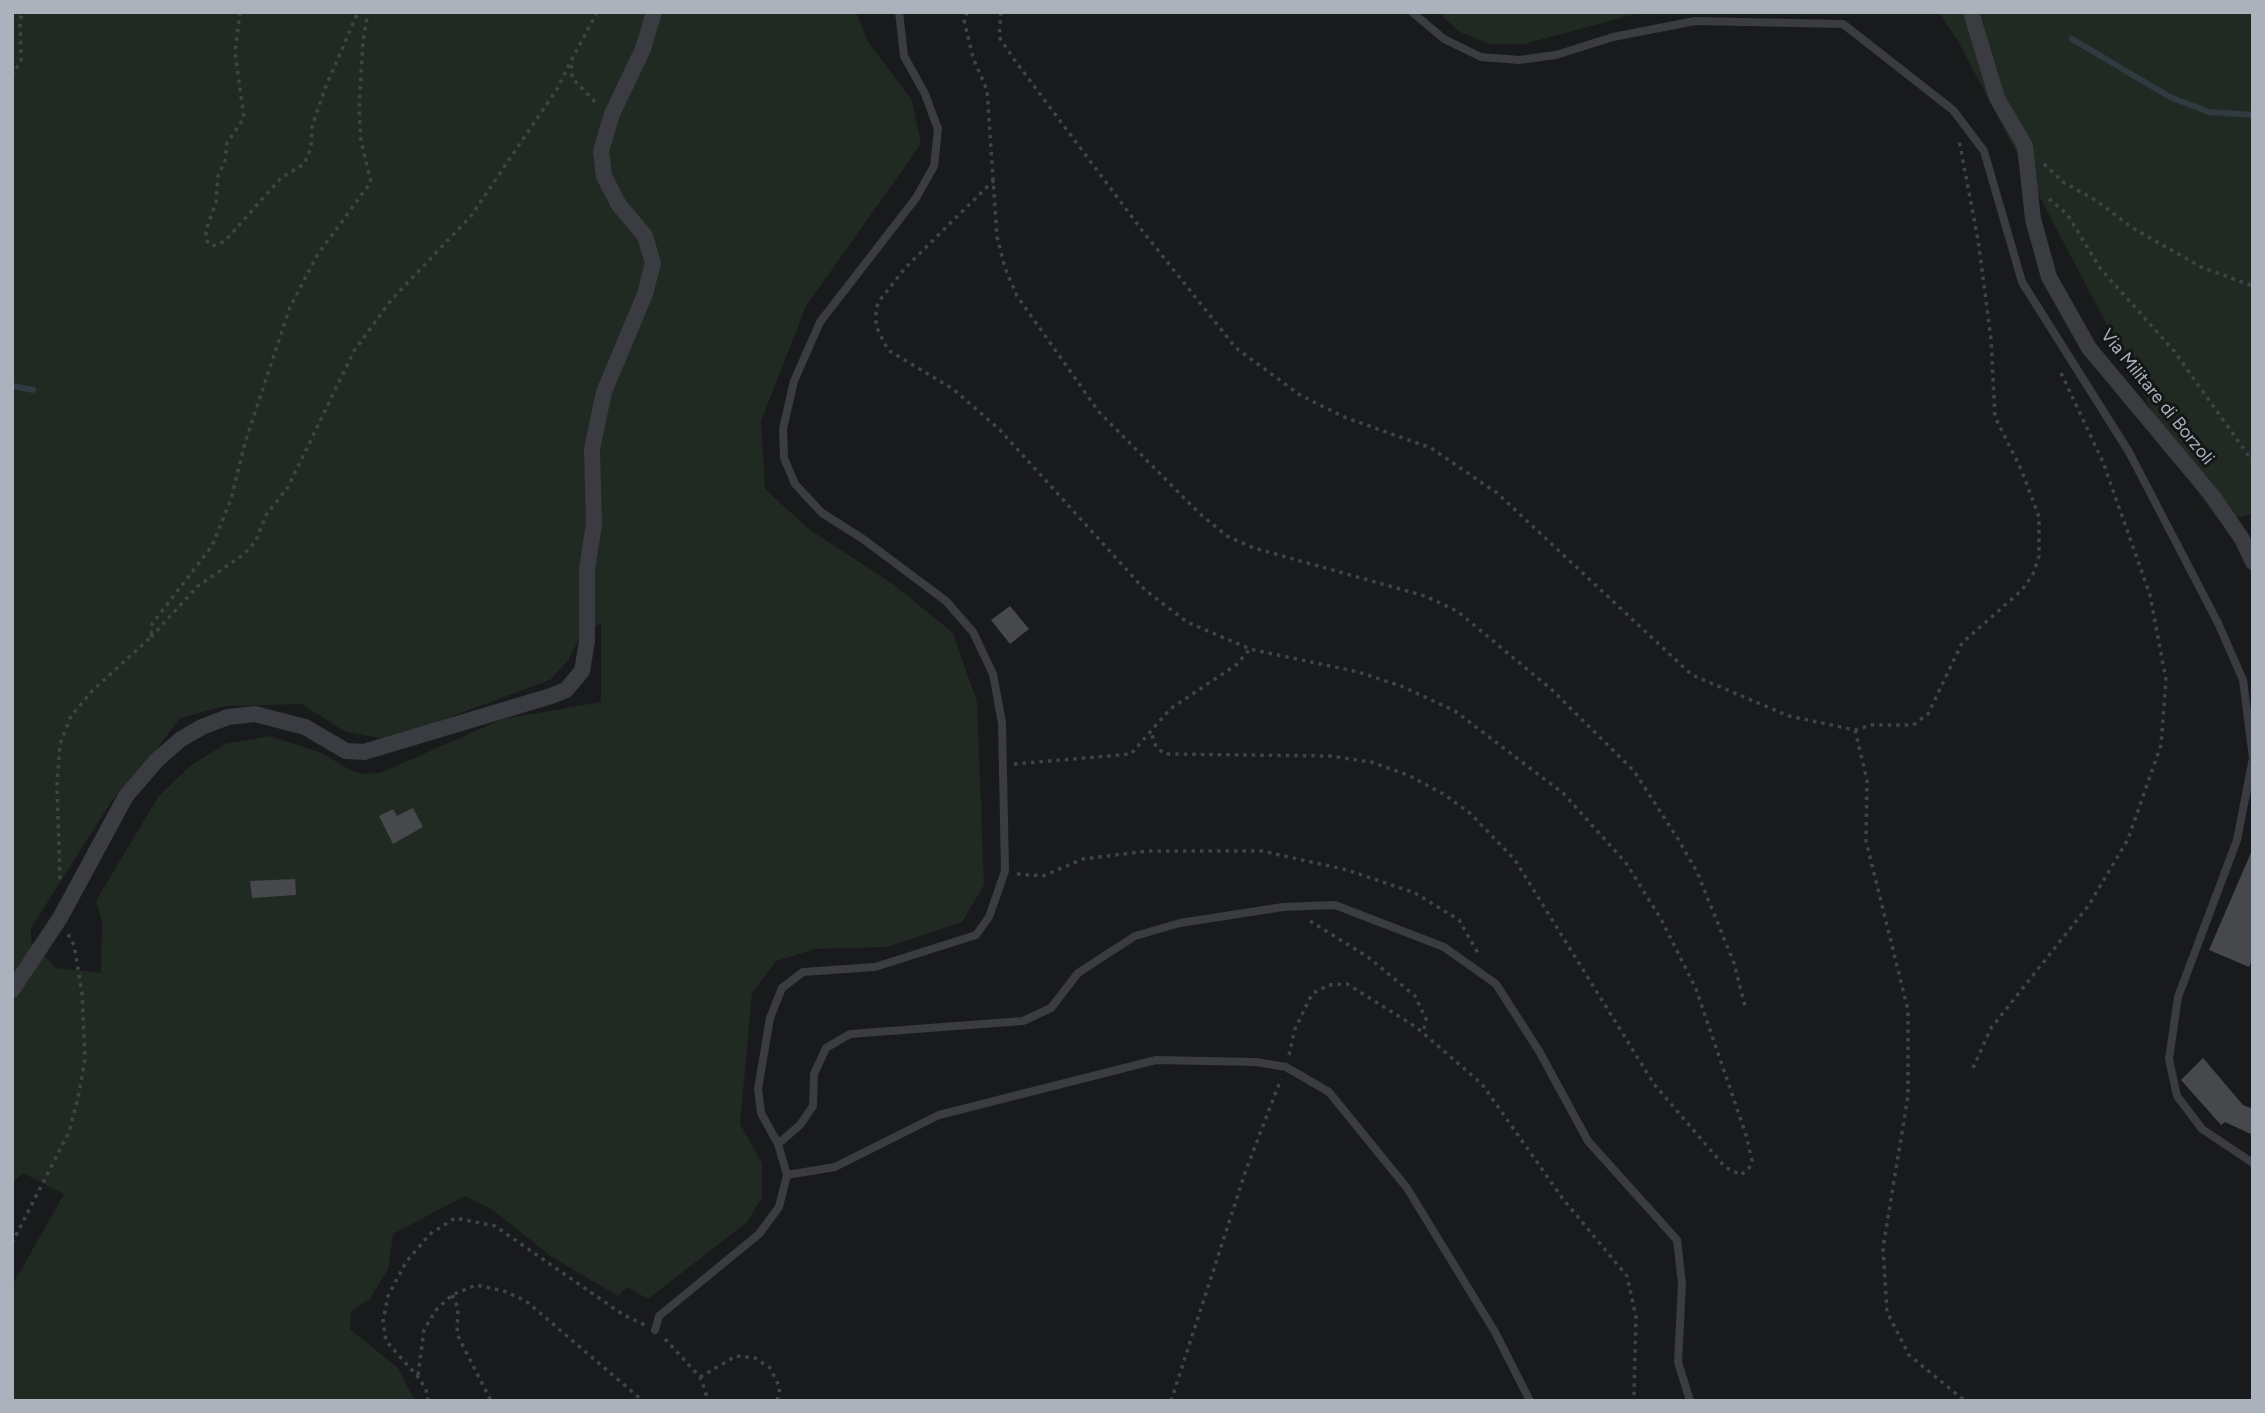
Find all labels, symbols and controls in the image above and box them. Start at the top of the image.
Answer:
street label: Via Militare di Borzoli [2096,325,2218,469]

